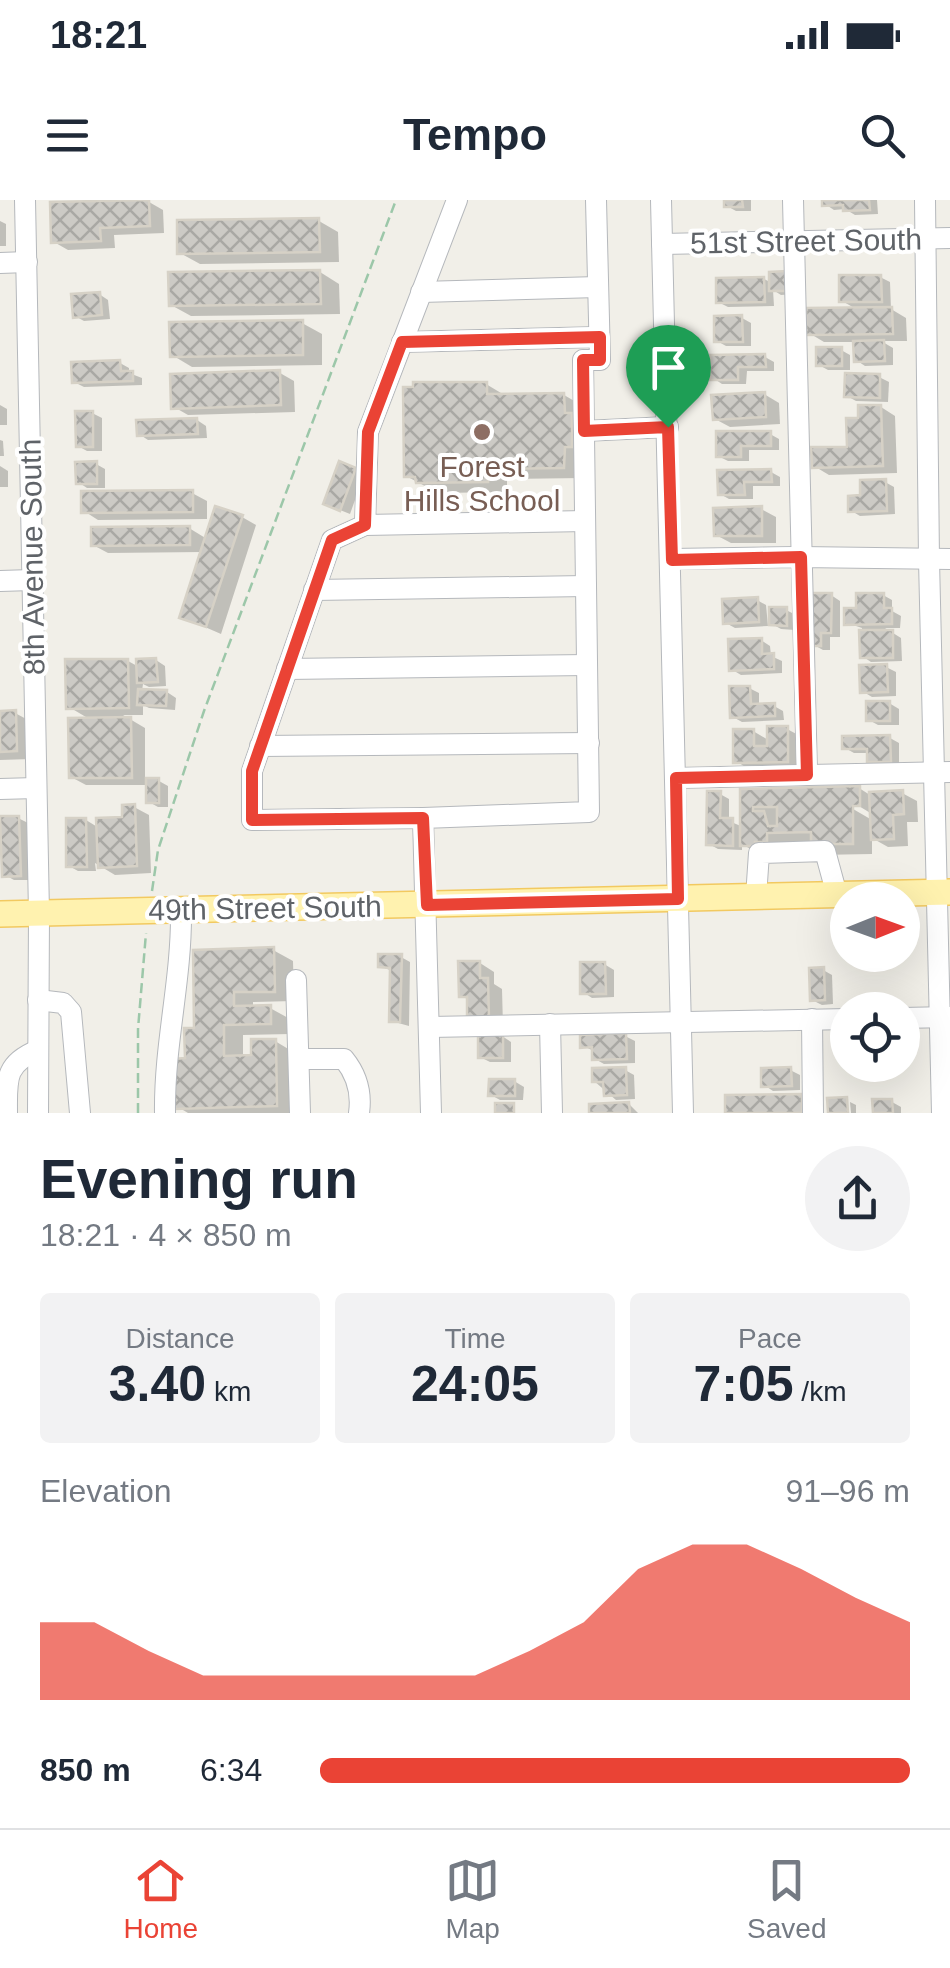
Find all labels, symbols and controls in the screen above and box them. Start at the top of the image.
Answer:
text: 18:21 [50,14,147,56]
icon: menu [40,108,95,163]
icon: search [855,108,910,163]
text: Tempo [403,109,547,160]
street label: 51st Street South [690,222,922,260]
pin [626,325,711,428]
icon: arrive [641,340,696,395]
marker: Forest Hills School [471,421,493,443]
street label: 8th Avenue South [13,439,51,675]
place label: Forest Hills School [404,450,560,517]
north arrow [830,882,920,972]
map controls [830,882,920,1082]
street label: 49th Street South [148,889,382,927]
button: locate [830,992,920,1082]
button: share [805,1146,910,1251]
text: Evening run [40,1148,358,1210]
text: 18:21 · 4 × 850 m [40,1217,292,1253]
text: Distance [126,1323,234,1354]
text: Time [444,1323,506,1354]
text: Pace [738,1323,802,1354]
text: 3.40 [109,1356,206,1412]
text: 24:05 [411,1356,539,1412]
text: 7:05 [694,1356,794,1412]
text: km [206,1376,251,1407]
text: /km [794,1376,846,1407]
text: Elevation [40,1473,172,1509]
text: 91–96 m [785,1473,910,1509]
text: 850 m [40,1752,131,1788]
text: 6:34 [200,1752,262,1788]
tab: Home [123,1853,198,1945]
tab: Map [445,1853,500,1945]
tab: Saved [747,1853,826,1945]

